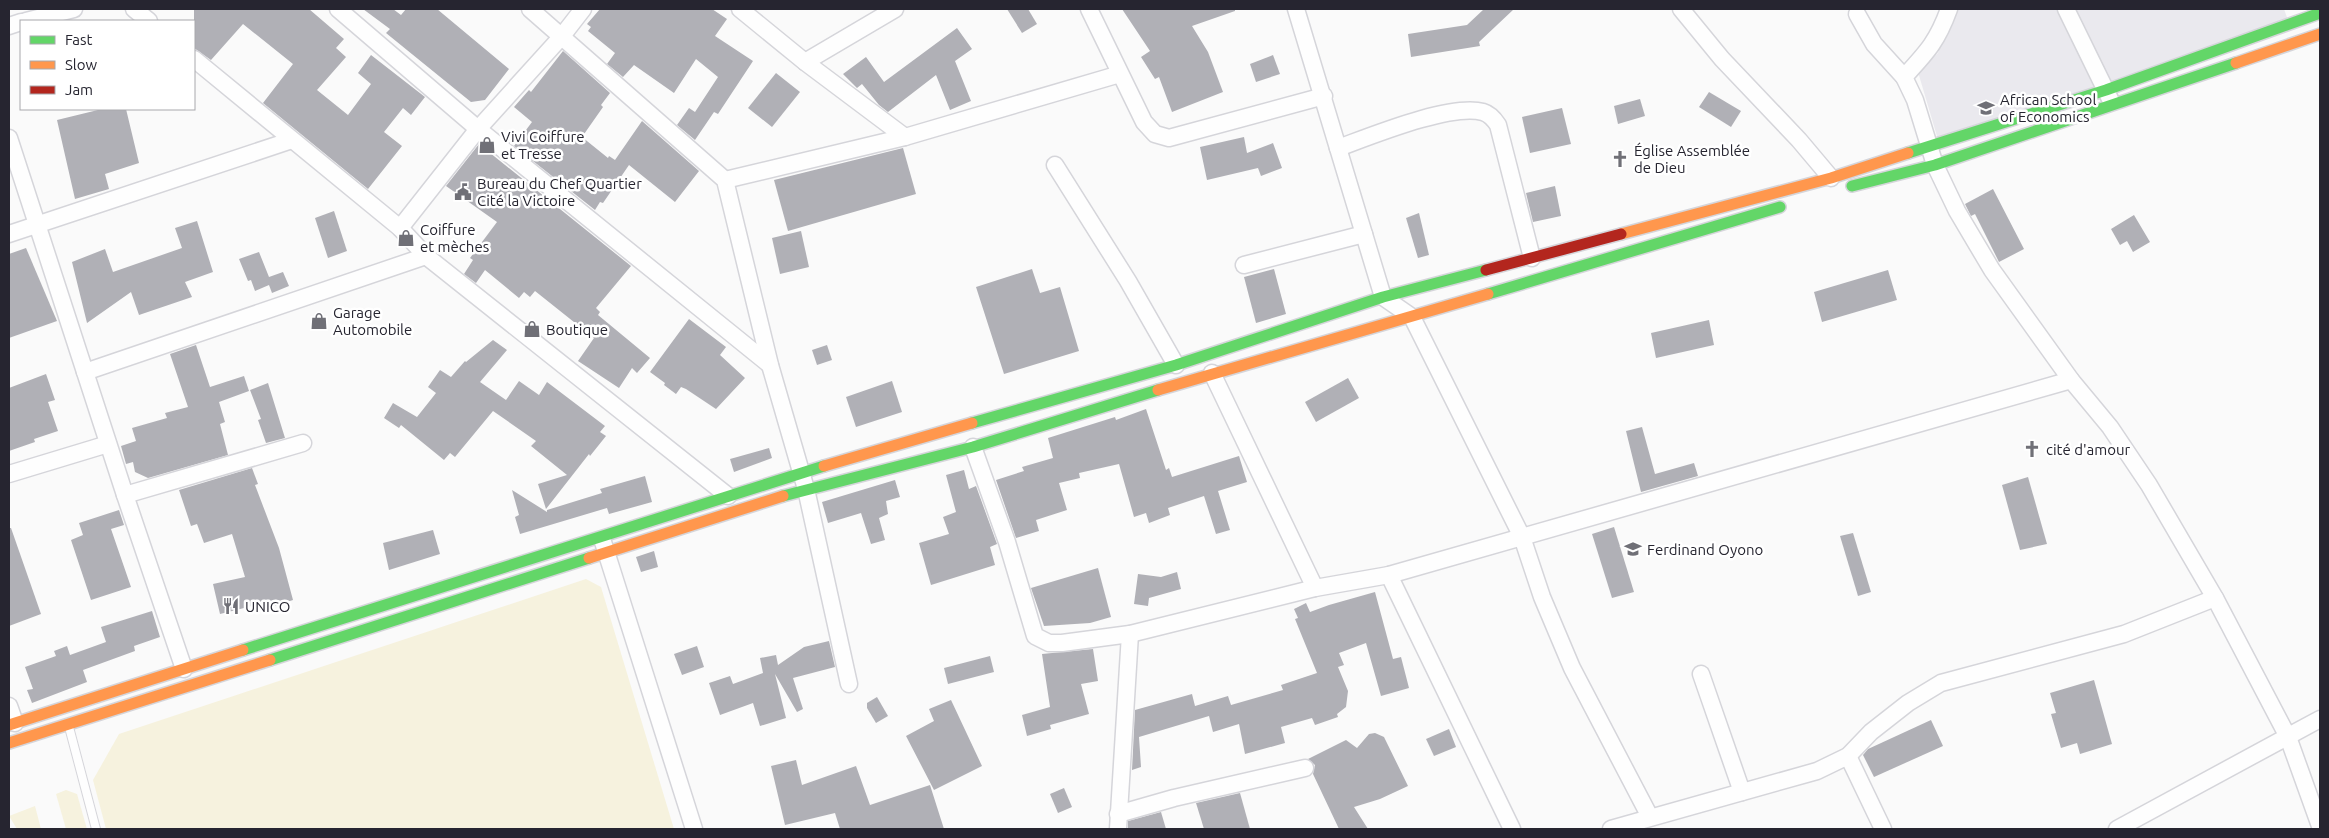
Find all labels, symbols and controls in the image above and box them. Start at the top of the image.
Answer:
legend [20,20,195,110]
text: Fast [65,31,93,48]
text: Slow [65,56,98,73]
text: Jam [65,81,93,98]
place label: African School of Economics [2000,91,2096,125]
school or university icon: African School of Economics [1976,98,1996,118]
place label: Vivi Coiffure et Tresse [501,128,585,162]
shop icon: Vivi Coiffure et Tresse [477,135,497,155]
place label: Église Assemblée de Dieu [1634,142,1750,176]
church icon: Église Assemblée de Dieu [1610,149,1630,169]
place label: Bureau du Chef Quartier Cité la Victoire [477,175,642,209]
public building icon: Bureau du Chef Quartier Cité la Victoire [453,182,473,202]
place label: Coiffure et mèches [420,221,489,255]
shop icon: Coiffure et mèches [396,228,416,248]
place label: Garage Automobile [333,304,412,338]
shop icon: Garage Automobile [309,311,329,331]
shop icon: Boutique [522,319,542,339]
place label: Boutique [546,321,608,338]
church icon: cité d'amour [2022,439,2042,459]
place label: cité d'amour [2046,441,2131,458]
school or university icon: Ferdinand Oyono [1623,539,1643,559]
place label: Ferdinand Oyono [1647,541,1763,558]
restaurant icon: UNICO [221,596,241,616]
place label: UNICO [245,598,290,615]

